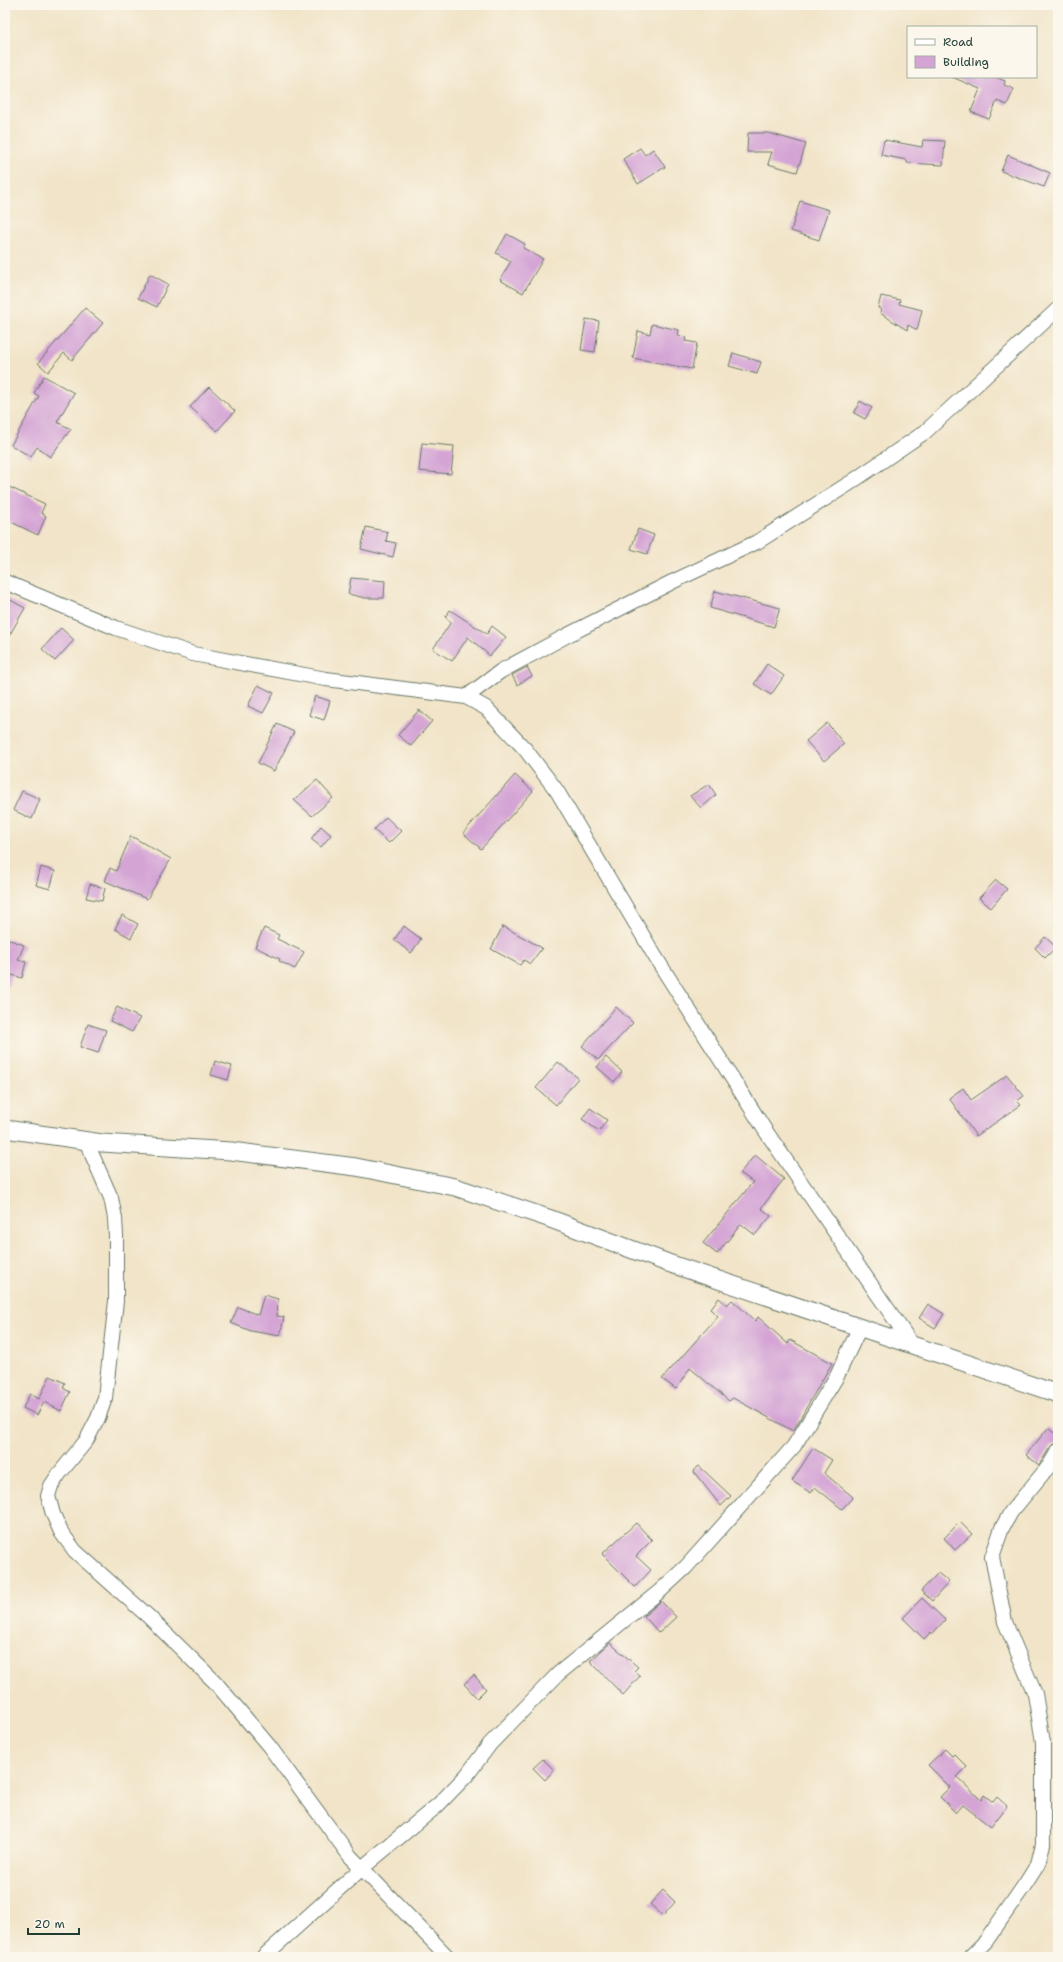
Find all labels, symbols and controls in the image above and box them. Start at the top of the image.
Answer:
legend [907,26,1037,78]
text: Road [943,34,974,50]
text: Building [943,54,989,70]
scale bar [28,1910,79,1936]
text: 20 m [34,1916,65,1932]

